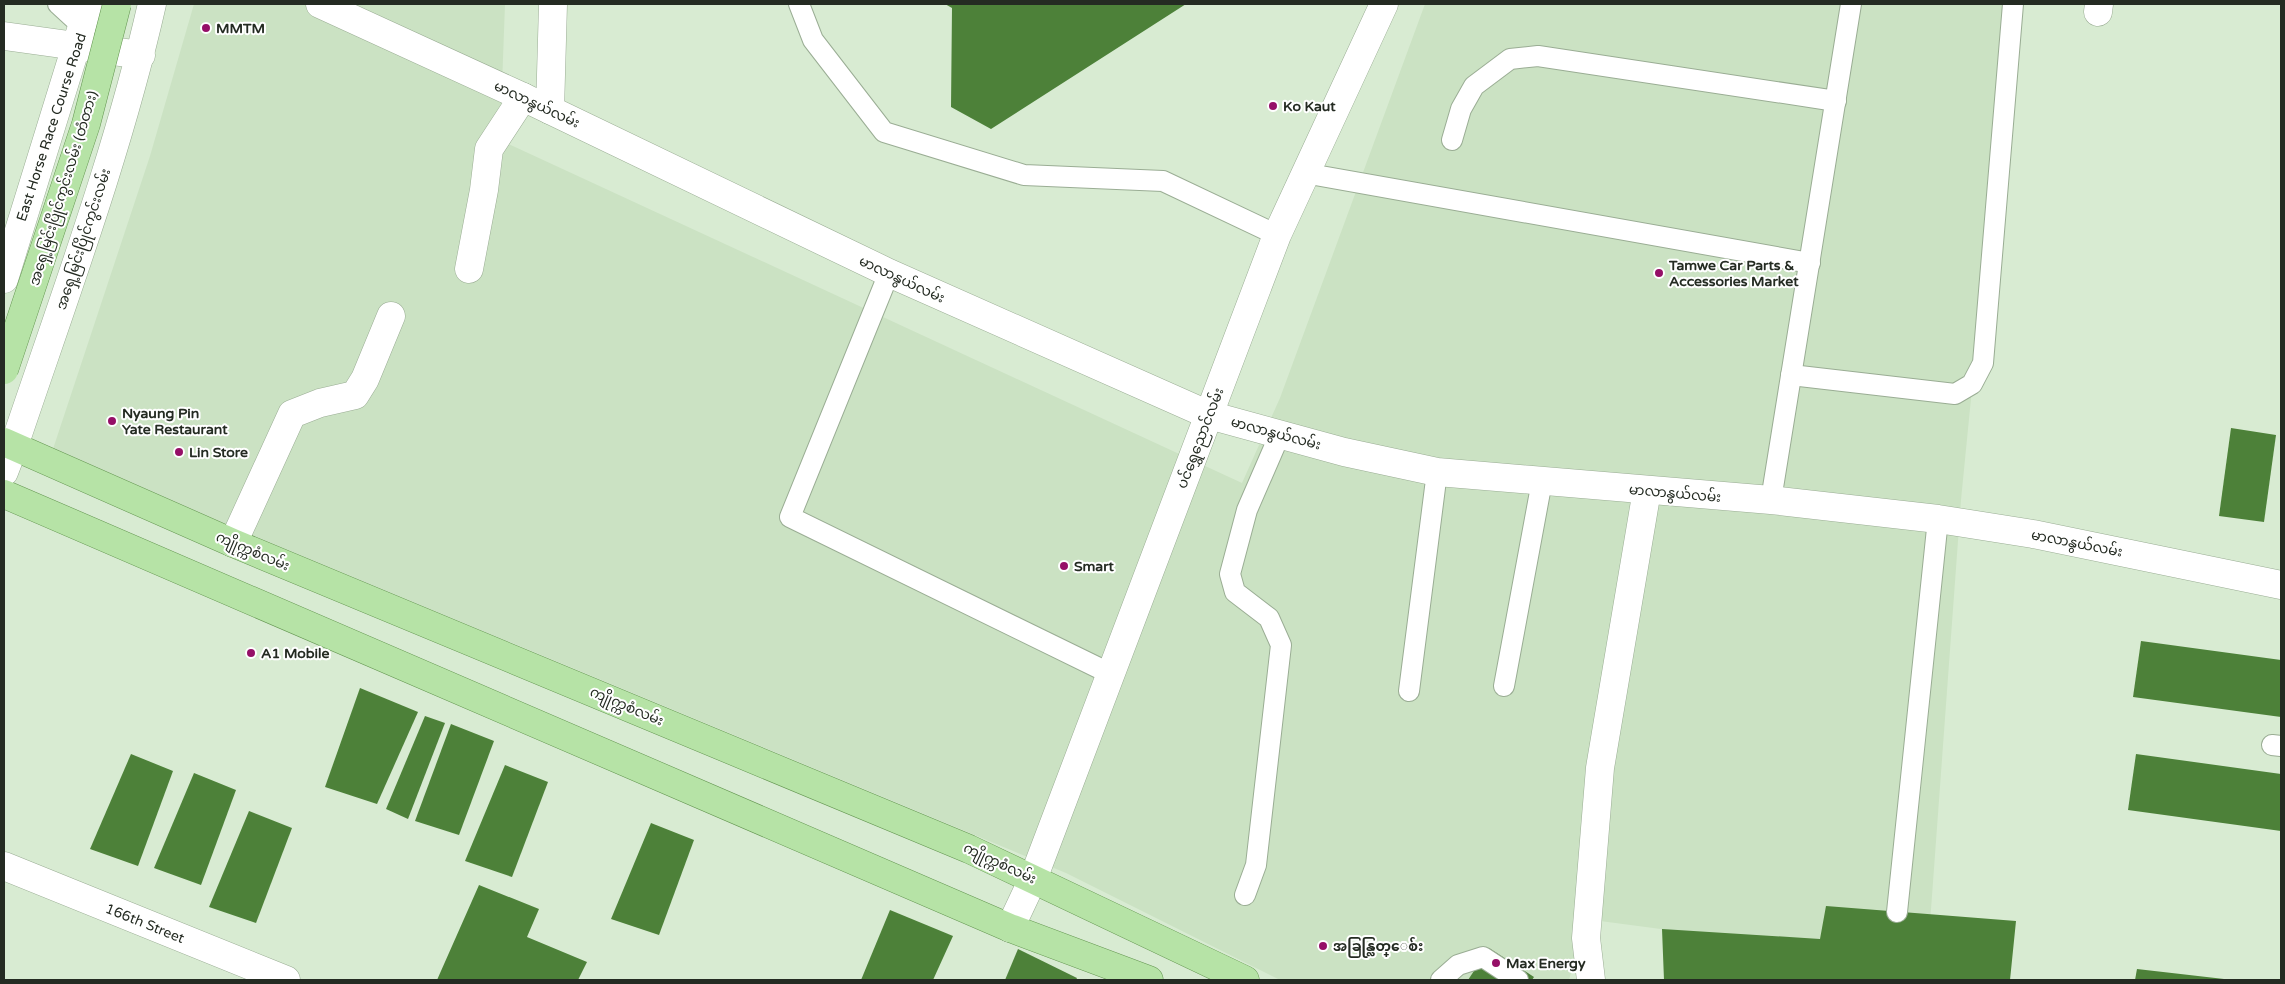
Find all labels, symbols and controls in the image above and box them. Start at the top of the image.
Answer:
place label: MMTM [216,20,265,37]
marker: MMTM [200,22,212,34]
street label: East Horse Race Course Road [13,31,90,223]
street label: မာလာနွယ်လမ်း [490,75,583,134]
street label: အရှေ့မြင်းပြိုင်ကွင်းလမ်း (တံတား) [25,89,101,287]
place label: Ko Kaut [1283,98,1336,115]
marker: Ko Kaut [1267,100,1279,112]
street label: အရှေ့မြင်းပြိုင်ကွင်းလမ်း [52,166,114,312]
street label: မာလာနွယ်လမ်း [855,250,948,309]
place label: Tamwe Car Parts & Accessories Market [1668,257,1799,290]
marker: Tamwe Car Parts & Accessories Market [1653,267,1665,279]
street label: ပင်ရွှေညောင်လမ်း [1172,385,1230,492]
place label: Nyaung Pin Yate Restaurant [122,405,228,438]
street label: မာလာနွယ်လမ်း [1228,411,1323,456]
marker: Nyaung Pin Yate Restaurant [106,415,118,427]
place label: Lin Store [189,444,248,461]
marker: Lin Store [173,446,185,458]
street label: မာလာနွယ်လမ်း [1628,479,1722,508]
street label: မာလာနွယ်လမ်း [2029,524,2124,563]
street label: ကျိုက္ကစံလမ်း [212,527,293,577]
place label: Smart [1074,558,1115,575]
marker: Smart [1058,560,1070,572]
place label: A1 Mobile [261,645,330,662]
marker: A1 Mobile [245,647,257,659]
street label: ကျိုက္ကစံလမ်း [586,682,667,732]
street label: ကျိုက္ကစံလမ်း [959,837,1040,890]
street label: 166th Street [103,900,187,947]
place label: အခြန္လြတ္ေစ်း [1333,936,1423,958]
marker: အခြန္လြတ္ေစ်း [1317,940,1329,952]
place label: Max Energy [1506,955,1586,972]
marker: Max Energy [1490,957,1502,969]

